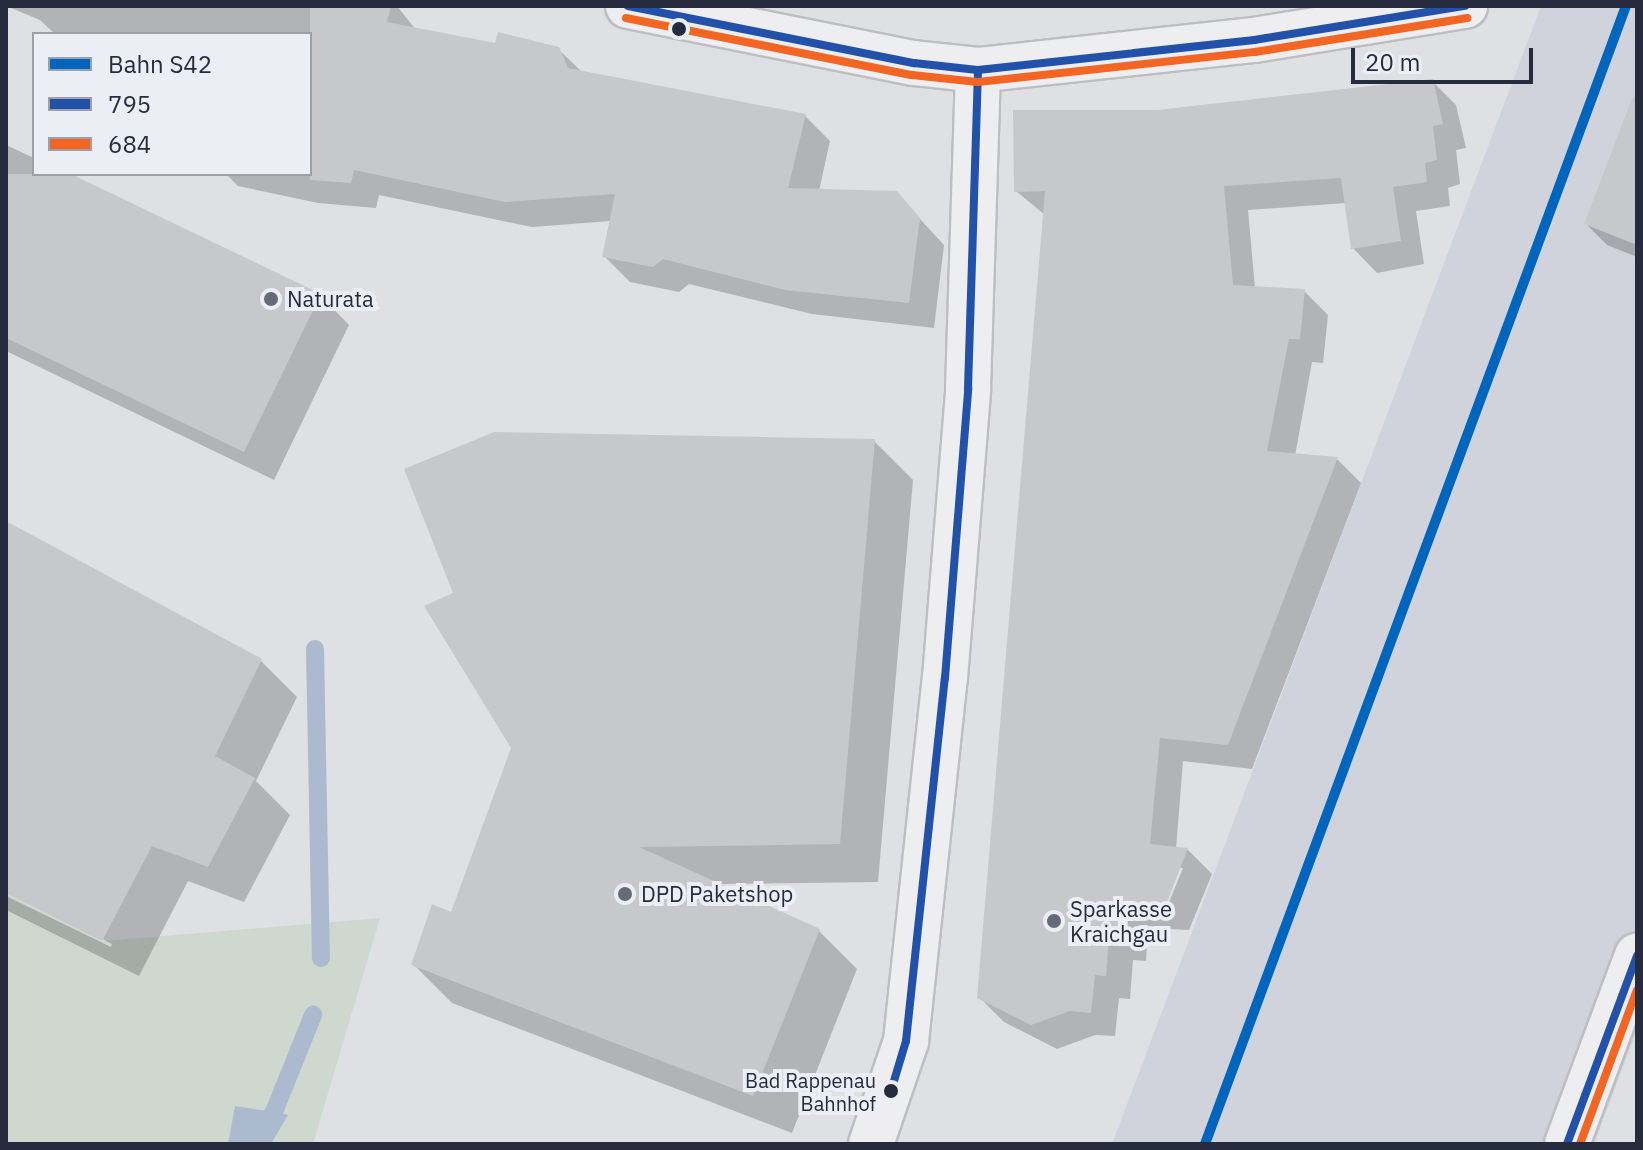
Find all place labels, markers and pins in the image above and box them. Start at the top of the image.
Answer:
unlabelled marker [671,21,687,37]
place label: Naturata [287,286,374,312]
marker: Naturata [262,290,280,308]
place label: DPD Paketshop [641,881,793,907]
marker: DPD Paketshop [616,885,634,903]
place label: Sparkasse Kraichgau [1070,895,1172,946]
marker: Sparkasse Kraichgau [1045,912,1063,930]
place label: Bad Rappenau Bahnhof [745,1068,876,1115]
marker: Bad Rappenau Bahnhof [883,1083,899,1099]

